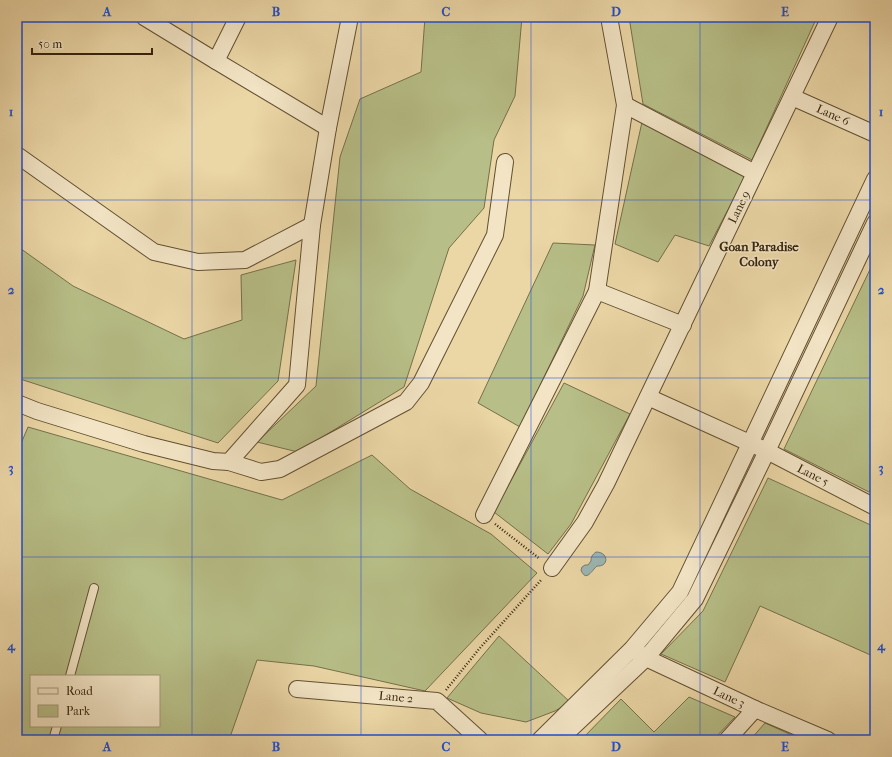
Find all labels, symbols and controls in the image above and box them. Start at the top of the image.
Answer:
text: A [102,4,112,19]
text: B [272,4,281,19]
text: C [442,4,451,19]
text: D [611,4,621,19]
text: E [781,4,789,19]
scale bar [32,30,152,56]
text: 50 m [38,37,62,51]
street label: Lane 6 [814,102,852,129]
text: 1 [9,104,14,119]
text: 1 [879,104,884,119]
street label: Lane 9 [725,188,753,226]
district label: Goan Paradise Colony [719,239,799,270]
text: 2 [8,282,15,297]
text: 2 [878,282,885,297]
text: 3 [8,460,14,476]
text: 3 [878,460,884,476]
street label: Lane 5 [795,461,831,489]
text: 4 [6,638,16,654]
text: 4 [876,638,886,654]
legend [30,675,160,727]
text: Road [66,684,93,698]
street label: Lane 3 [711,684,747,710]
street label: Lane 2 [378,689,414,705]
text: Park [66,704,91,718]
text: A [102,739,112,754]
text: B [272,739,281,754]
text: C [442,739,451,754]
text: D [611,739,621,754]
text: E [781,739,789,754]

